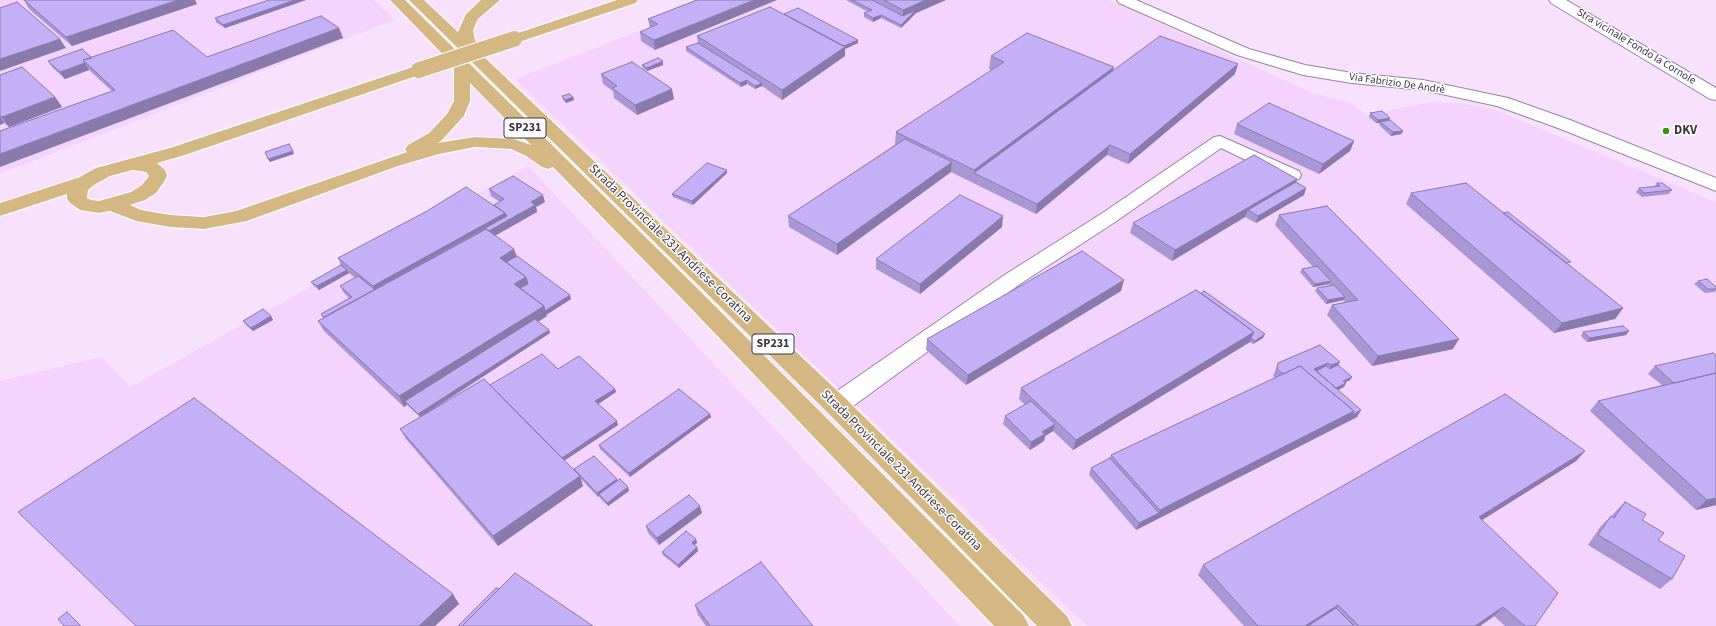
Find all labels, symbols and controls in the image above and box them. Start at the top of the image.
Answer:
street label: Stra vicinale Fondo la Cornole [1574,6,1698,88]
street label: Via Fabrizio De Andrè [1348,71,1446,97]
road number: SP231 [504,118,546,138]
place label: DKV [1674,123,1697,139]
marker: DKV [1661,126,1671,136]
street label: Strada Provinciale 231 Andriese-Coratina [585,162,755,326]
road number: SP231 [752,334,794,354]
street label: Strada Provinciale 231 Andriese-Coratina [817,387,985,555]

